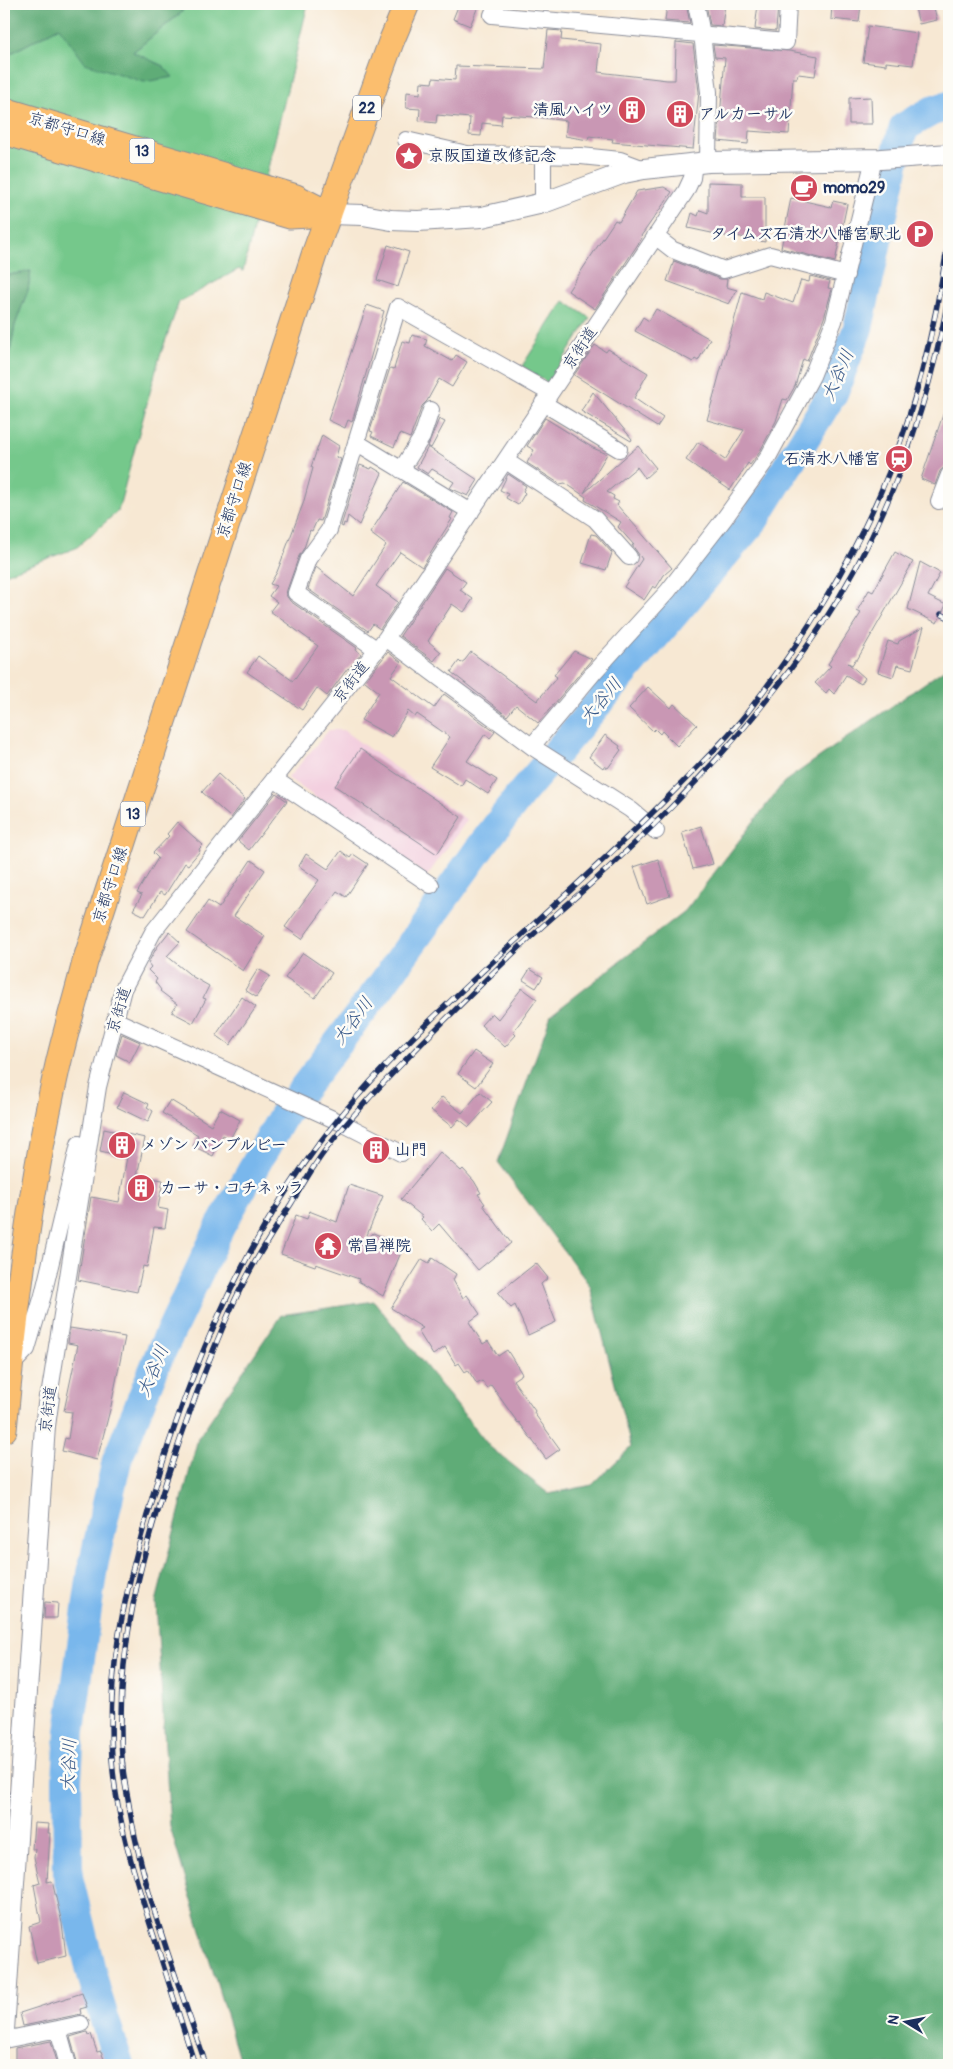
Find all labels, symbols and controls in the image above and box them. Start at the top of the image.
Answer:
building icon: 清風ハイツ [617,95,647,125]
road number: 22 [353,96,381,120]
building icon: アルカーサル [665,99,695,129]
place label: 清風ハイツ [533,100,613,120]
place label: アルカーサル [699,104,794,124]
street label: 京都守口線 [26,108,108,150]
road number: 13 [130,138,154,164]
place icon: 京阪国道改修記念 [394,141,424,171]
place label: 京阪国道改修記念 [428,146,556,166]
cafe icon: momo29 [789,173,819,203]
place label: momo29 [823,178,885,198]
parking icon: タイムズ石清水八幡宮駅北 [905,219,935,249]
place label: タイムズ石清水八幡宮駅北 [710,224,901,244]
street label: 京街道 [558,323,602,373]
water label: 大谷川 [817,346,859,404]
station icon: 石清水八幡宮 [884,444,914,474]
place label: 石清水八幡宮 [784,449,880,469]
street label: 京都守口線 [212,459,256,541]
street label: 京街道 [328,657,374,707]
water label: 大谷川 [575,673,627,729]
road number: 13 [120,802,146,826]
street label: 京都守口線 [88,844,132,926]
street label: 京街道 [102,984,136,1036]
water label: 大谷川 [328,993,378,1049]
building icon: メゾン バンブルビー [107,1130,137,1160]
place label: メゾン バンブルビー [141,1135,287,1155]
building icon: 山門 [361,1135,391,1165]
place label: 山門 [395,1140,427,1160]
building icon: カーサ・コチネッラ [126,1173,156,1203]
place label: カーサ・コチネッラ [160,1178,304,1198]
temple icon: 常昌禅院 [313,1231,343,1261]
place label: 常昌禅院 [347,1236,411,1256]
water label: 大谷川 [132,1342,174,1400]
street label: 京街道 [35,1384,61,1434]
water label: 大谷川 [57,1738,81,1792]
north arrow [880,1996,930,2046]
text: N [884,2014,903,2026]

